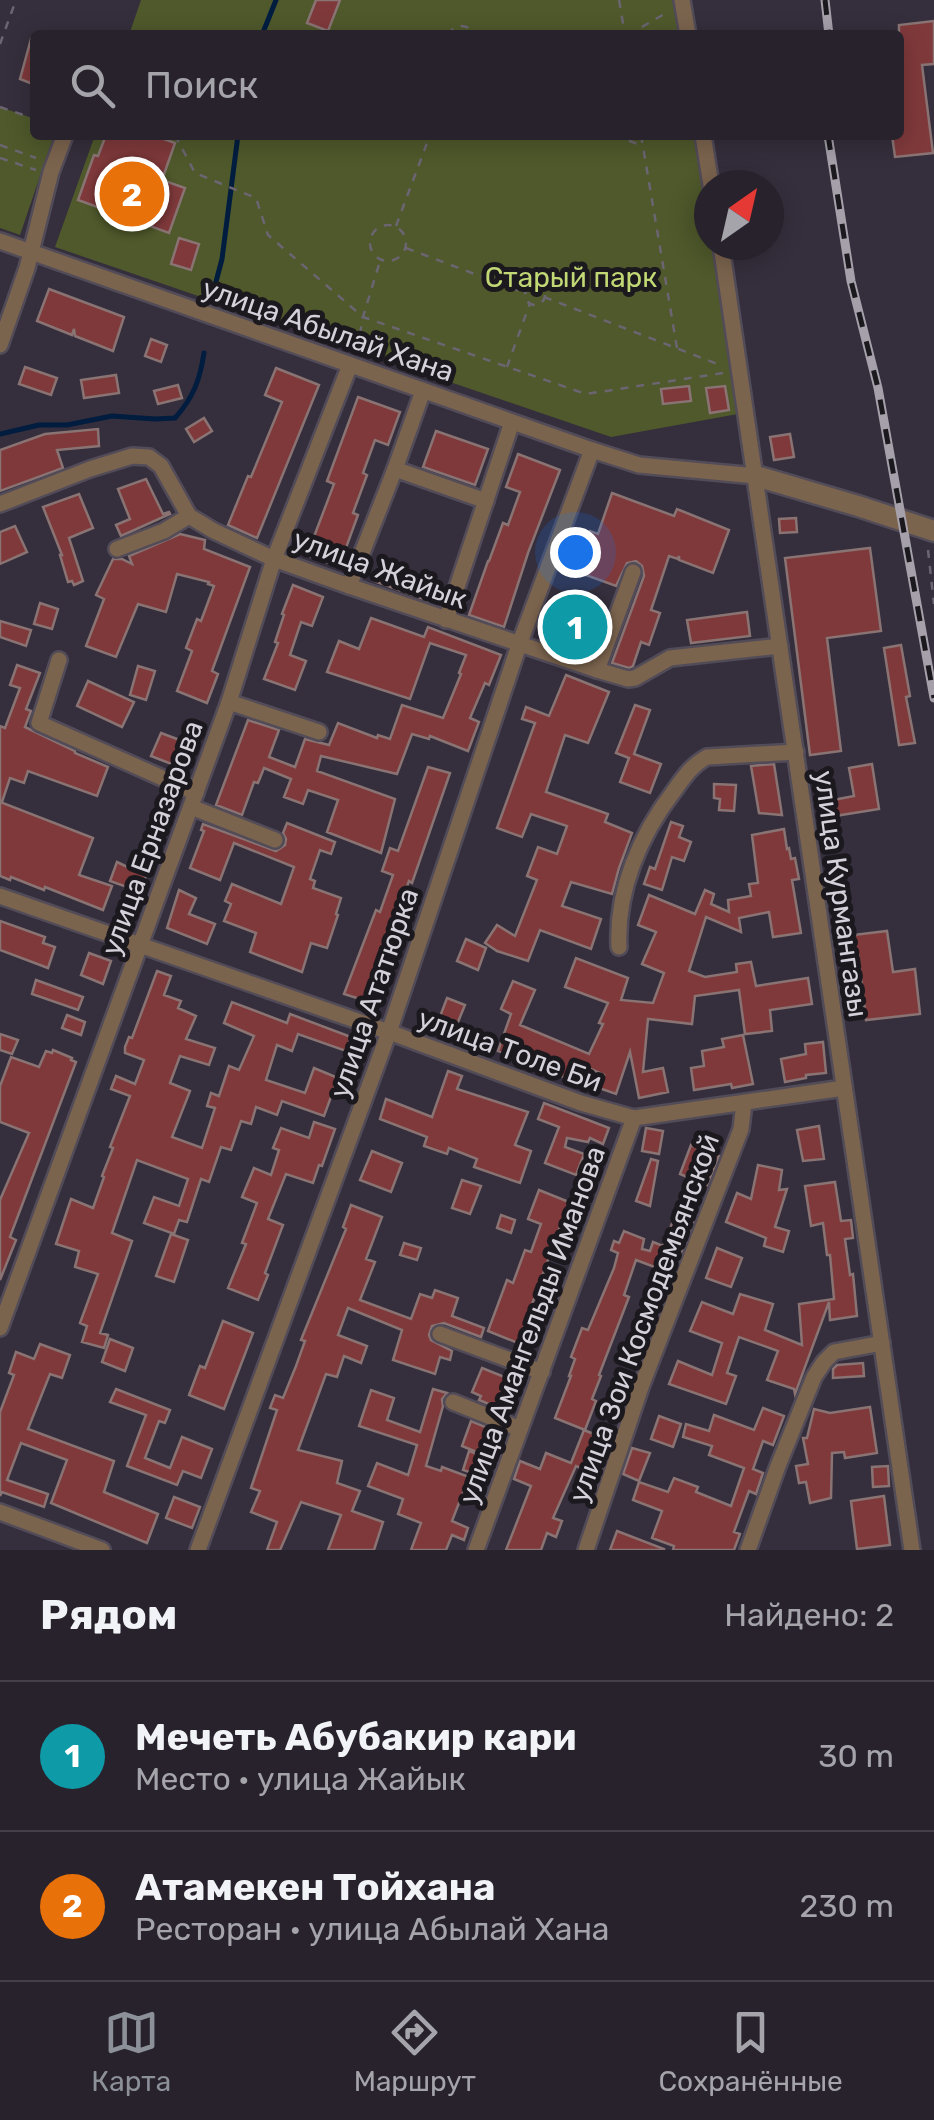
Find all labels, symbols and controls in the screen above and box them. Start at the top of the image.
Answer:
search box [30,30,904,140]
icon: search [65,58,120,113]
text: Поиск [145,62,258,108]
pin: 2 [100,156,164,232]
north arrow [694,170,784,260]
park label: Старый парк [485,261,657,294]
street label: улица Абылай Хана [198,271,458,389]
street label: улица Жайык [289,522,471,616]
your location [550,527,601,578]
pin: 1 [542,590,608,664]
street label: улица Ерназарова [94,716,210,960]
street label: улица Курмангазы [807,768,875,1020]
street label: улица Ататюрка [323,884,425,1102]
street label: улица Толе Би [414,1001,606,1099]
street label: улица Зои Космодемьянской [562,1129,726,1507]
street label: улица Амангельды Иманова [452,1142,612,1508]
text: Рядом [40,1590,177,1640]
text: Найдено: 2 [724,1596,894,1634]
text: Мечеть Абубакир кари [135,1714,577,1760]
text: 1 [65,1737,80,1775]
text: 30 m [818,1737,894,1775]
text: Место · улица Жайык [135,1760,466,1798]
text: Атамекен Тойхана [135,1864,495,1910]
text: 2 [62,1887,83,1925]
text: 230 m [799,1887,894,1925]
text: Ресторан · улица Абылай Хана [135,1910,610,1948]
tab: Карта [91,2005,171,2098]
tab: Маршрут [354,2005,476,2098]
tab: Сохранённые [658,2005,843,2098]

